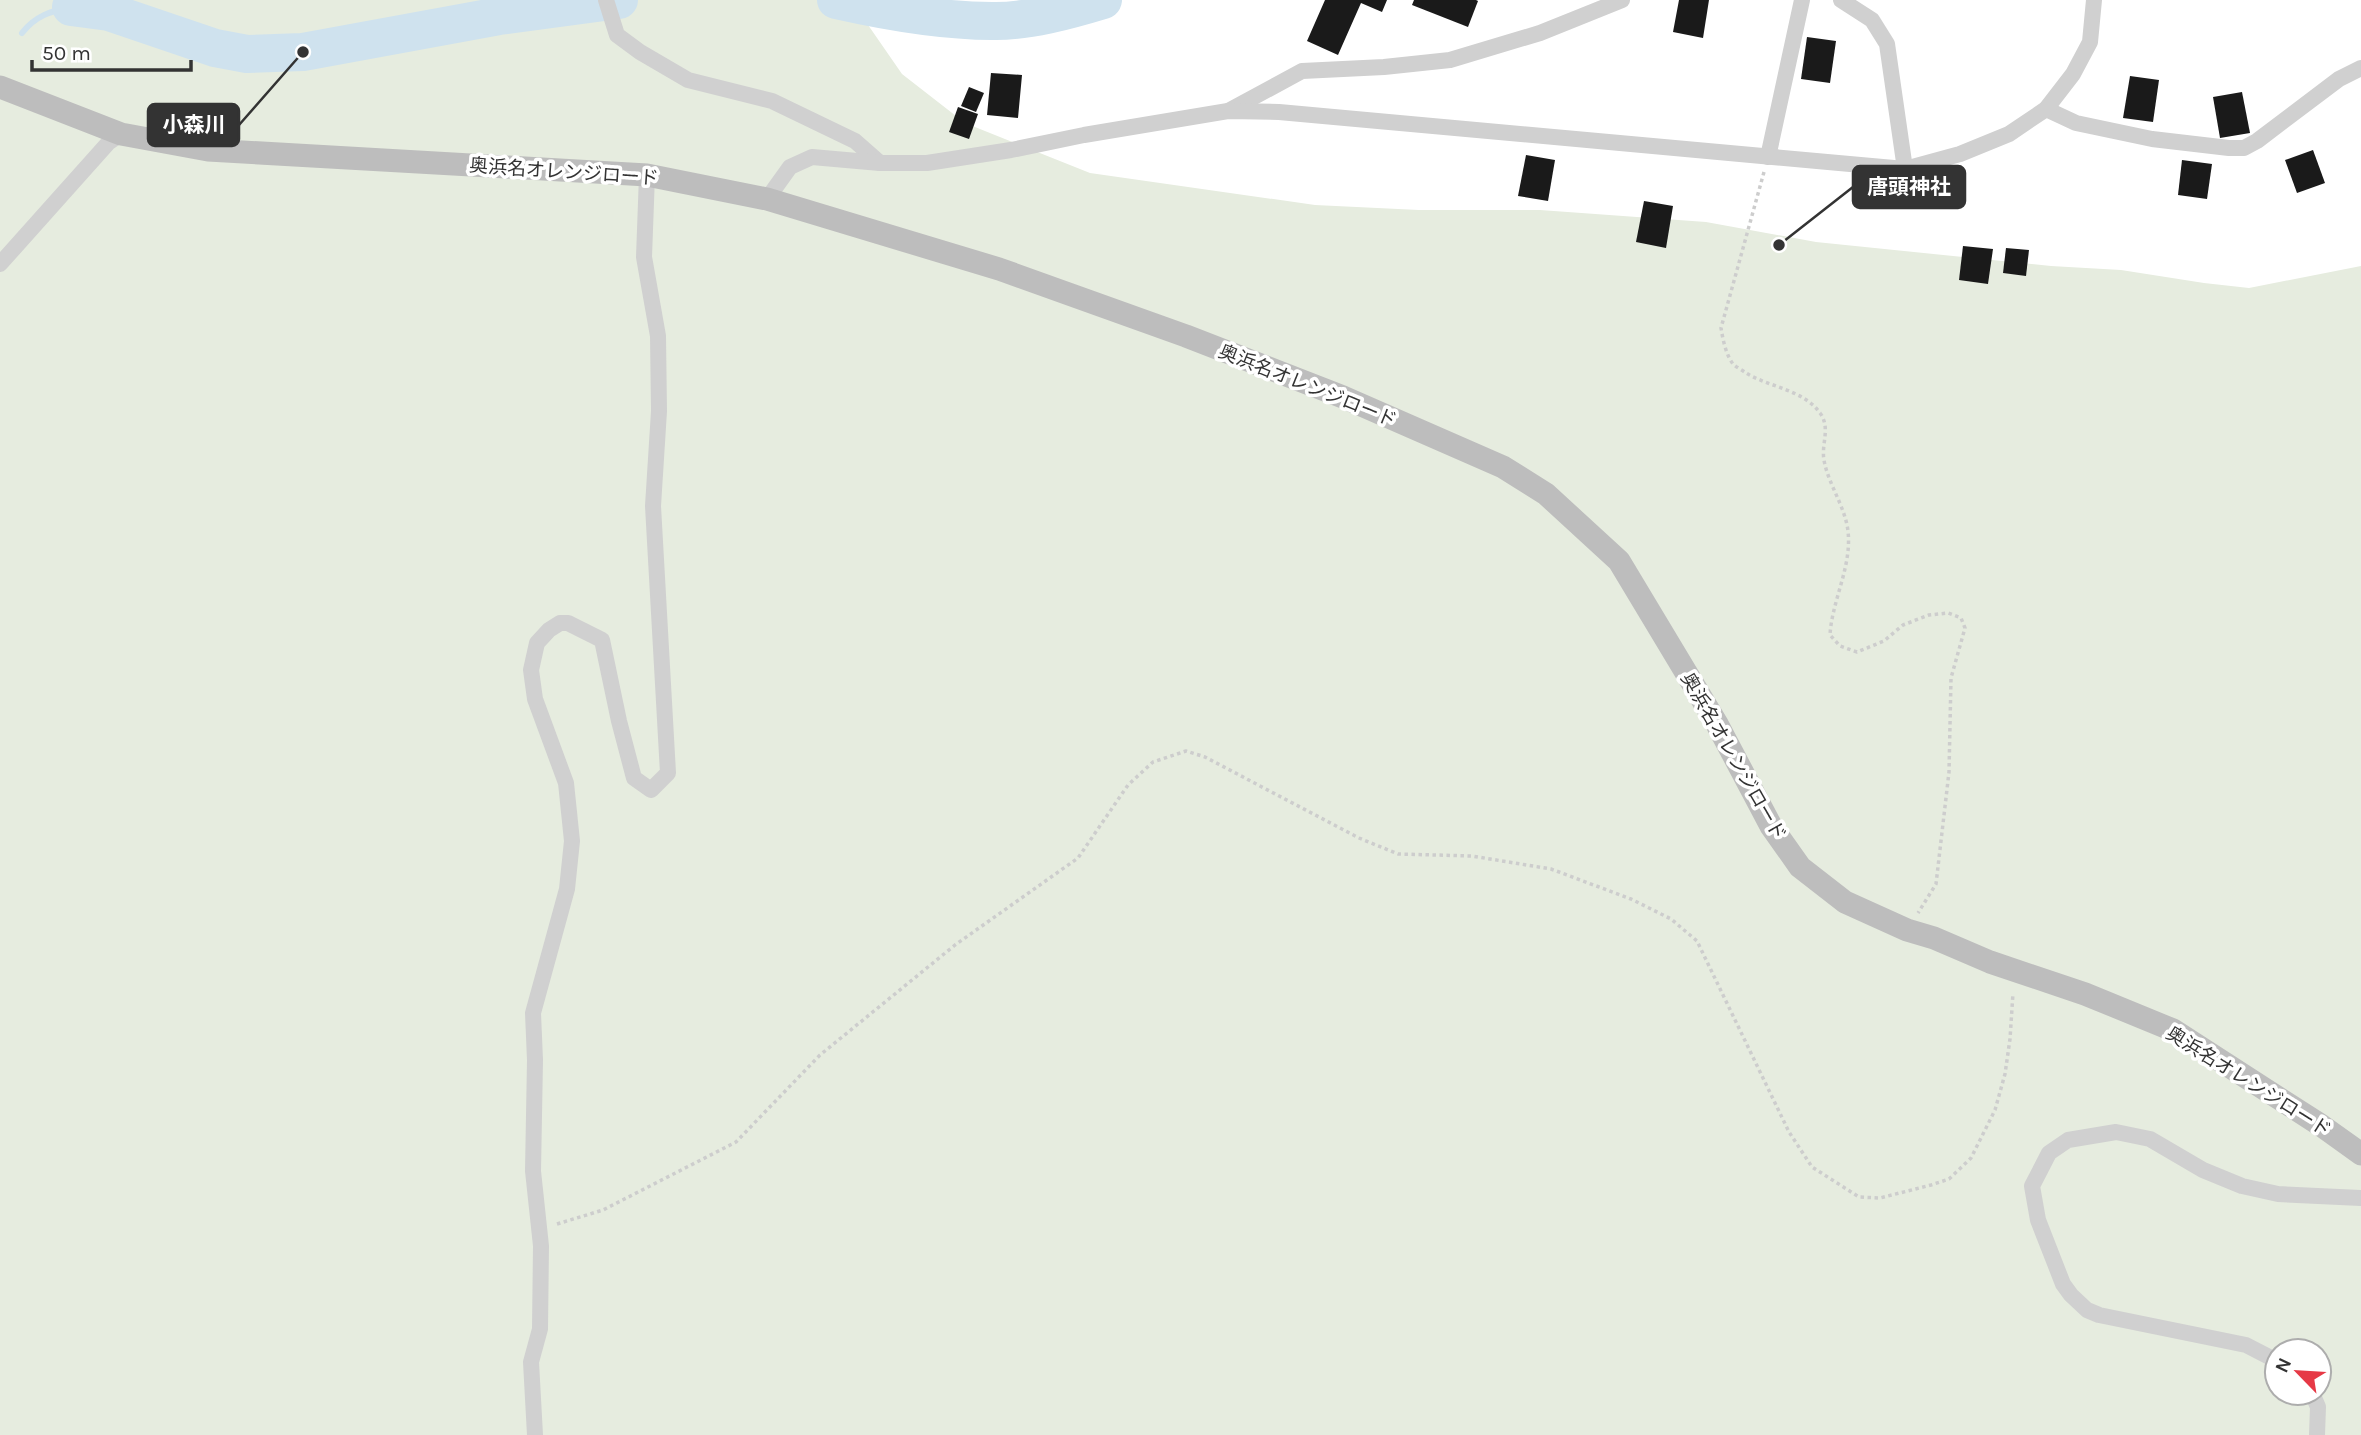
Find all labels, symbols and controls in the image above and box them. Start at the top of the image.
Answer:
scale bar [32,28,191,72]
text: 50 m [42,41,91,65]
callout: 小森川 [148,104,239,146]
text: 小森川 [163,113,226,137]
street label: 奥浜名オレンジロード [468,154,659,190]
callout: 唐頭神社 [1853,166,1965,208]
text: 唐頭神社 [1867,175,1951,199]
street label: 奥浜名オレンジロード [1215,340,1400,432]
street label: 奥浜名オレンジロード [1676,669,1790,844]
street label: 奥浜名オレンジロード [2162,1022,2335,1142]
north arrow [2263,1337,2333,1407]
text: N [2271,1354,2296,1376]

